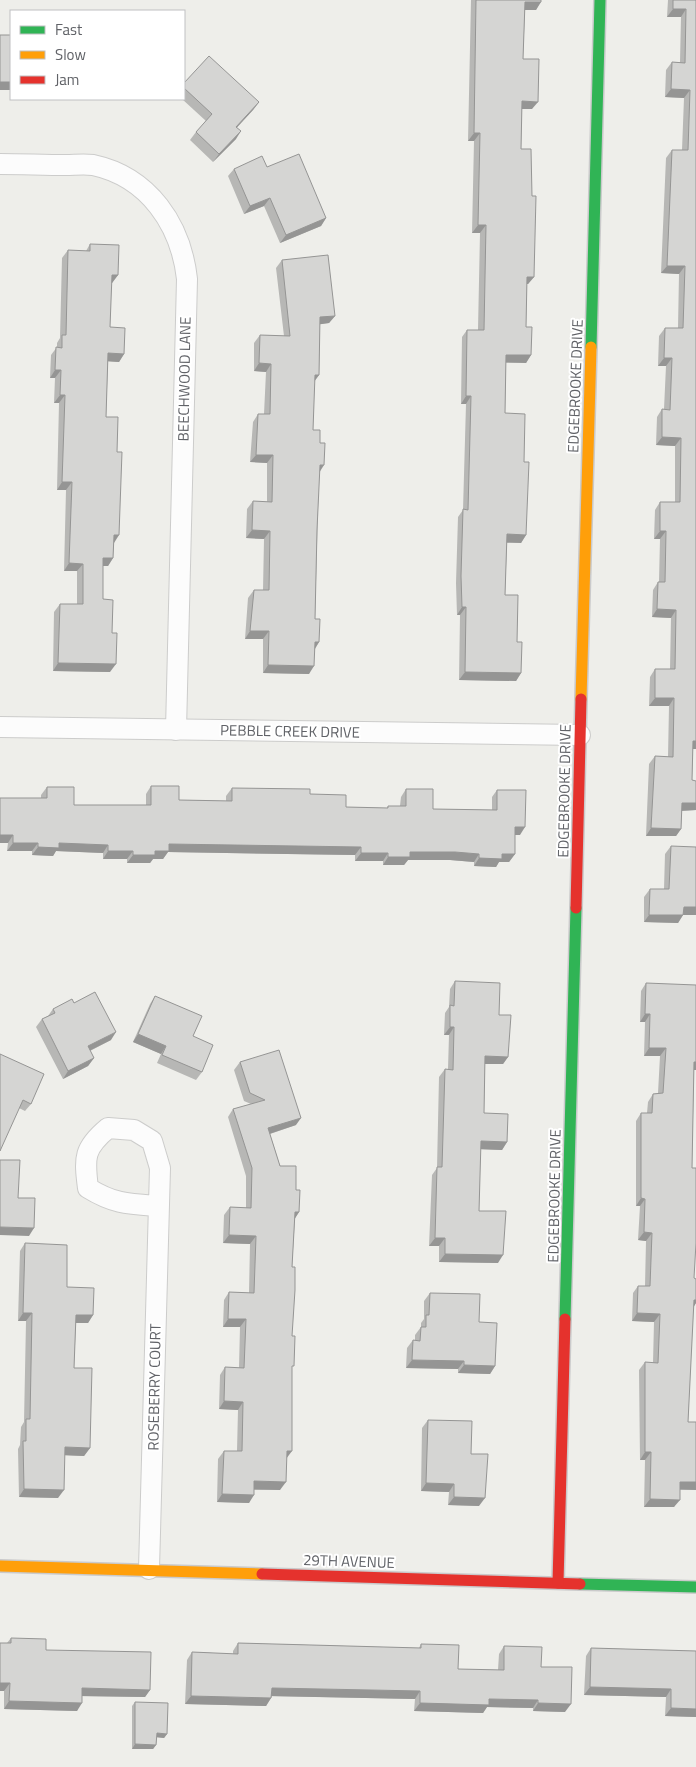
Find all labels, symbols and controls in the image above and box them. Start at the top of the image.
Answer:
legend [10,10,185,100]
text: Fast [55,18,83,41]
text: Slow [55,43,86,66]
text: Jam [55,68,79,91]
street label: BEECHWOOD LANE [171,316,197,442]
street label: EDGEBROOKE DRIVE [561,319,589,453]
street label: PEBBLE CREEK DRIVE [220,718,360,744]
street label: EDGEBROOKE DRIVE [551,724,577,858]
street label: EDGEBROOKE DRIVE [541,1129,567,1263]
street label: ROSEBERRY COURT [141,1323,167,1451]
street label: 29TH AVENUE [303,1548,395,1574]

